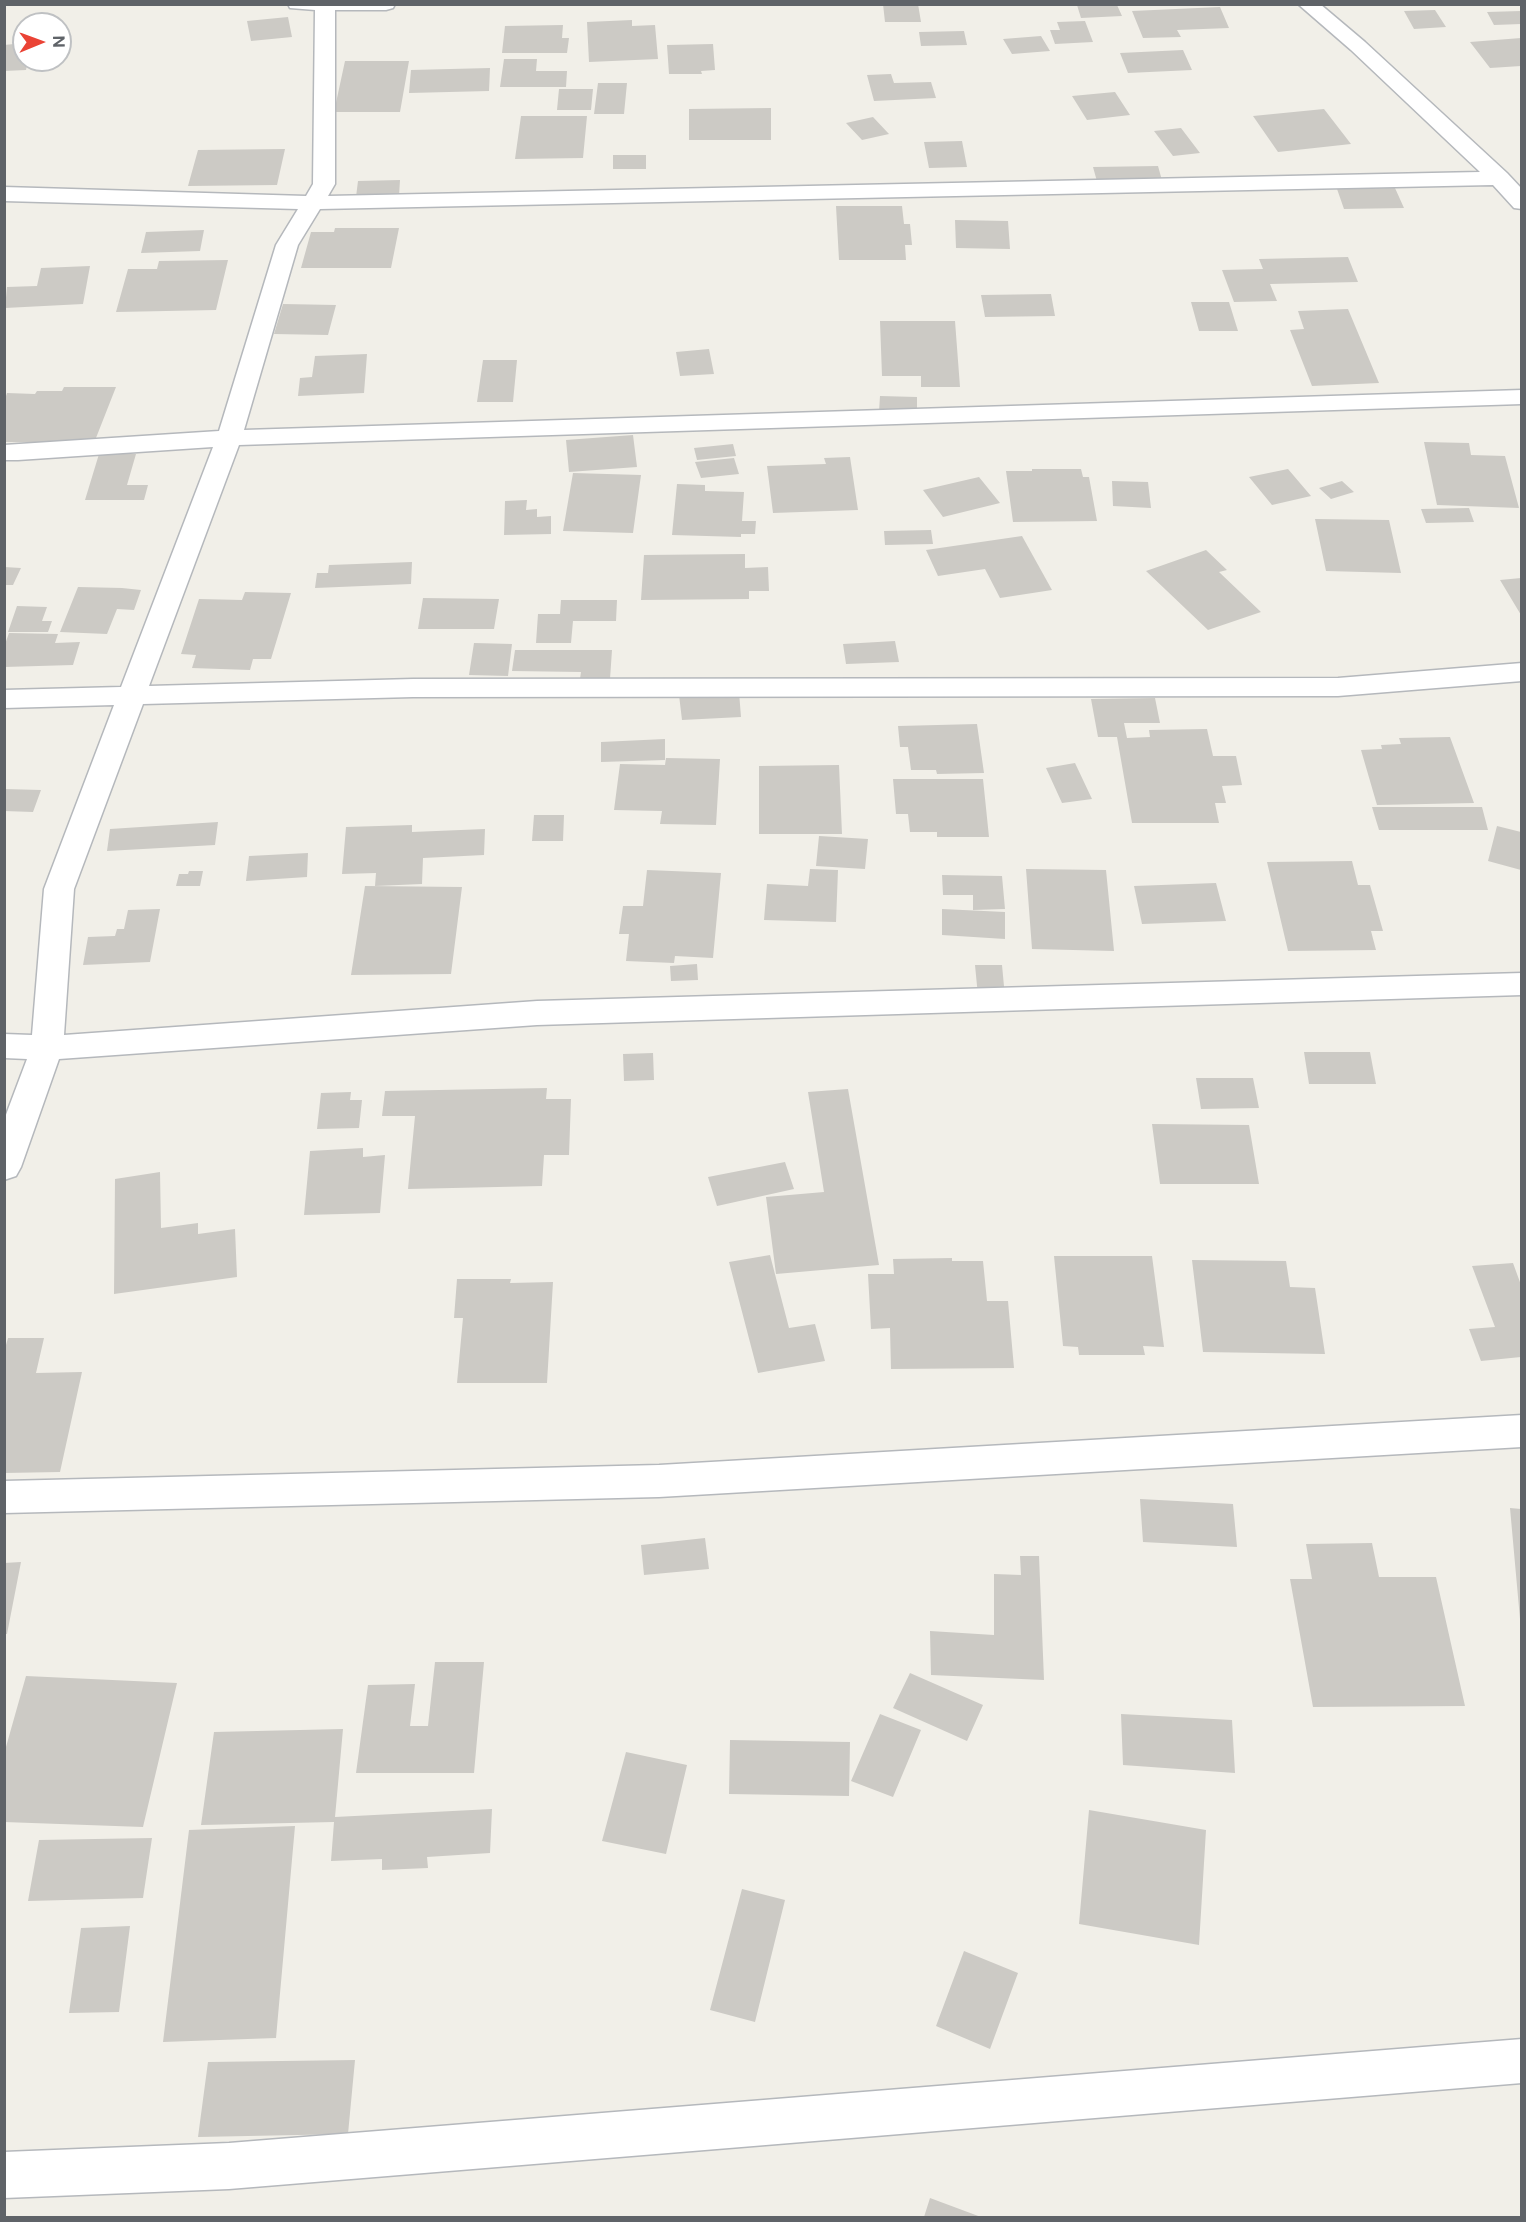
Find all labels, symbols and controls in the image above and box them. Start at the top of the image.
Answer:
north arrow [12,12,72,72]
text: N [49,35,68,48]

